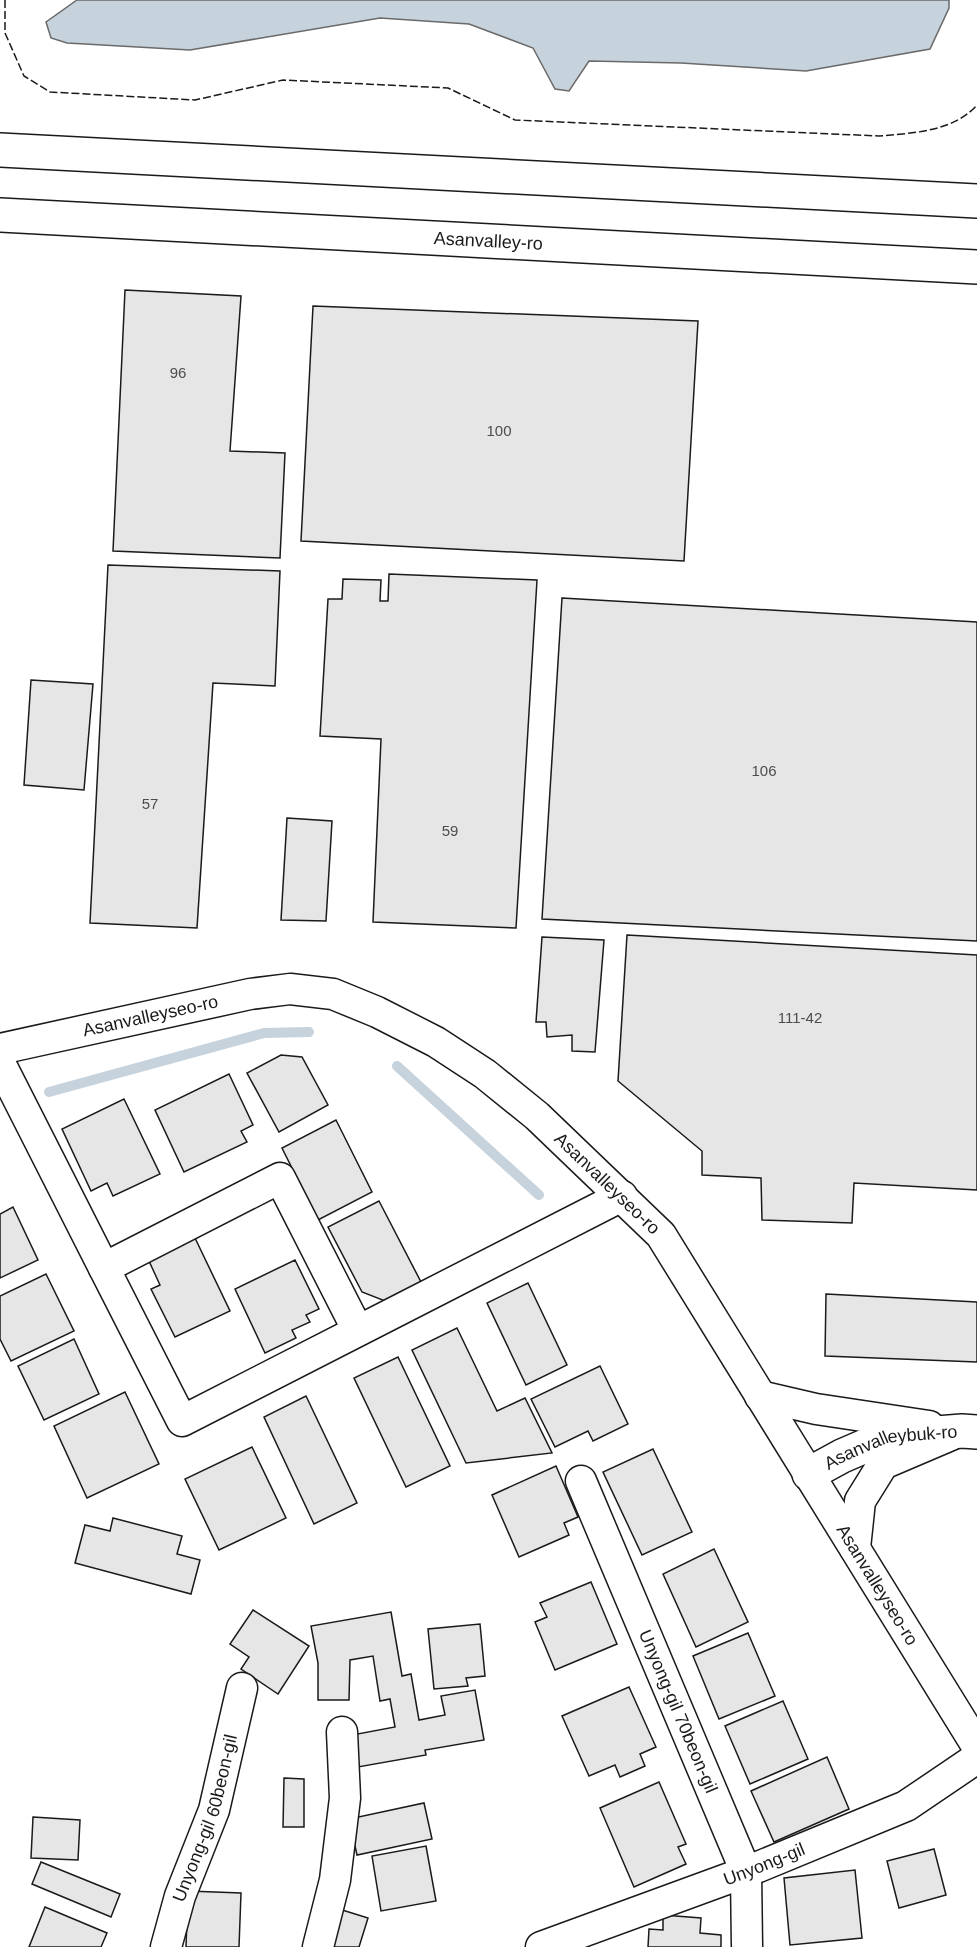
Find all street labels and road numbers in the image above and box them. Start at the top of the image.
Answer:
street label: Asanvalley-ro [433,228,543,254]
street label: Asanvalleyseo-ro [81,991,220,1041]
street label: Asanvalleyseo-ro [550,1128,664,1238]
street label: Asanvalleybuk-ro [821,1421,958,1474]
street label: Asanvalleyseo-ro [833,1521,922,1649]
street label: Unyong-gil 70beon-gil [635,1627,721,1796]
street label: Unyong-gil 60beon-gil [169,1732,241,1905]
street label: Unyong-gil [721,1839,808,1889]

